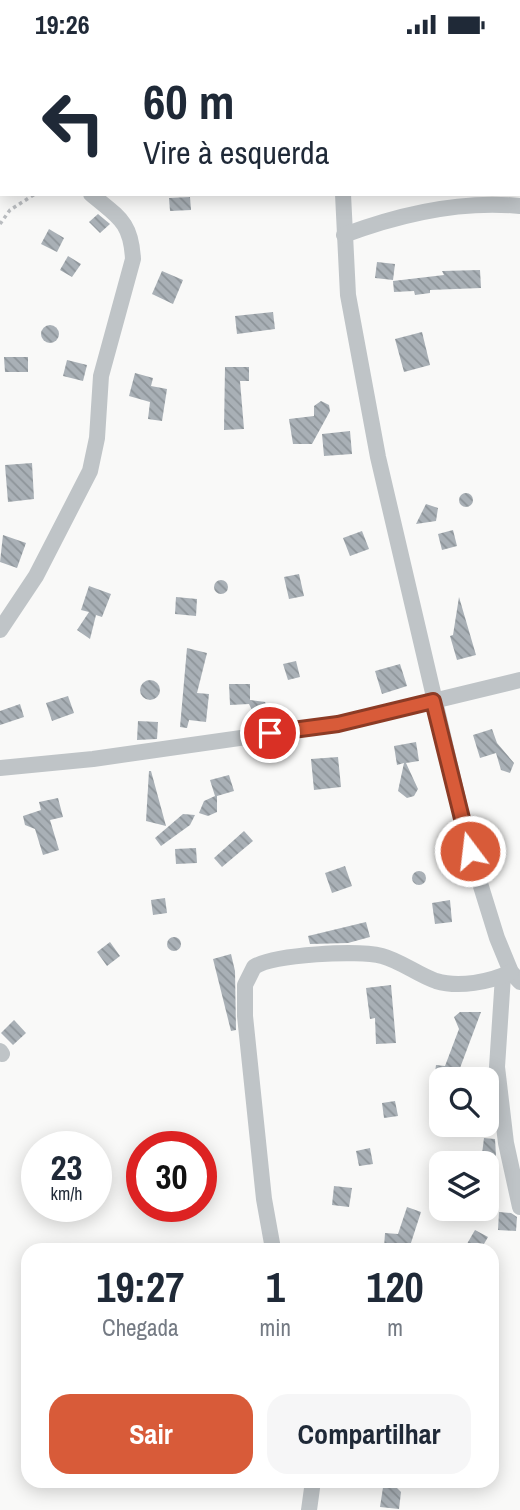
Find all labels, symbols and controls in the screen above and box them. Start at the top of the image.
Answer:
text: 19:26 [35,7,90,42]
text: 60 m [143,68,235,134]
icon: left [28,77,119,168]
text: Vire à esquerda [143,131,329,174]
pin [240,703,300,763]
icon: arrive [251,714,289,752]
position arrow [433,814,507,888]
map controls [429,1067,499,1221]
button: search [429,1067,499,1137]
speed limit sign: 30 [126,1131,217,1222]
text: 23 [51,1144,82,1191]
button: layers [429,1151,499,1221]
text: km/h [51,1181,83,1206]
text: 19:27 [96,1259,184,1315]
text: 1 [266,1259,285,1315]
text: 120 [366,1259,424,1315]
text: Chegada [102,1312,179,1343]
text: min [260,1312,291,1343]
text: m [387,1312,403,1343]
button: Sair [49,1394,253,1474]
button: Compartilhar [267,1394,471,1474]

